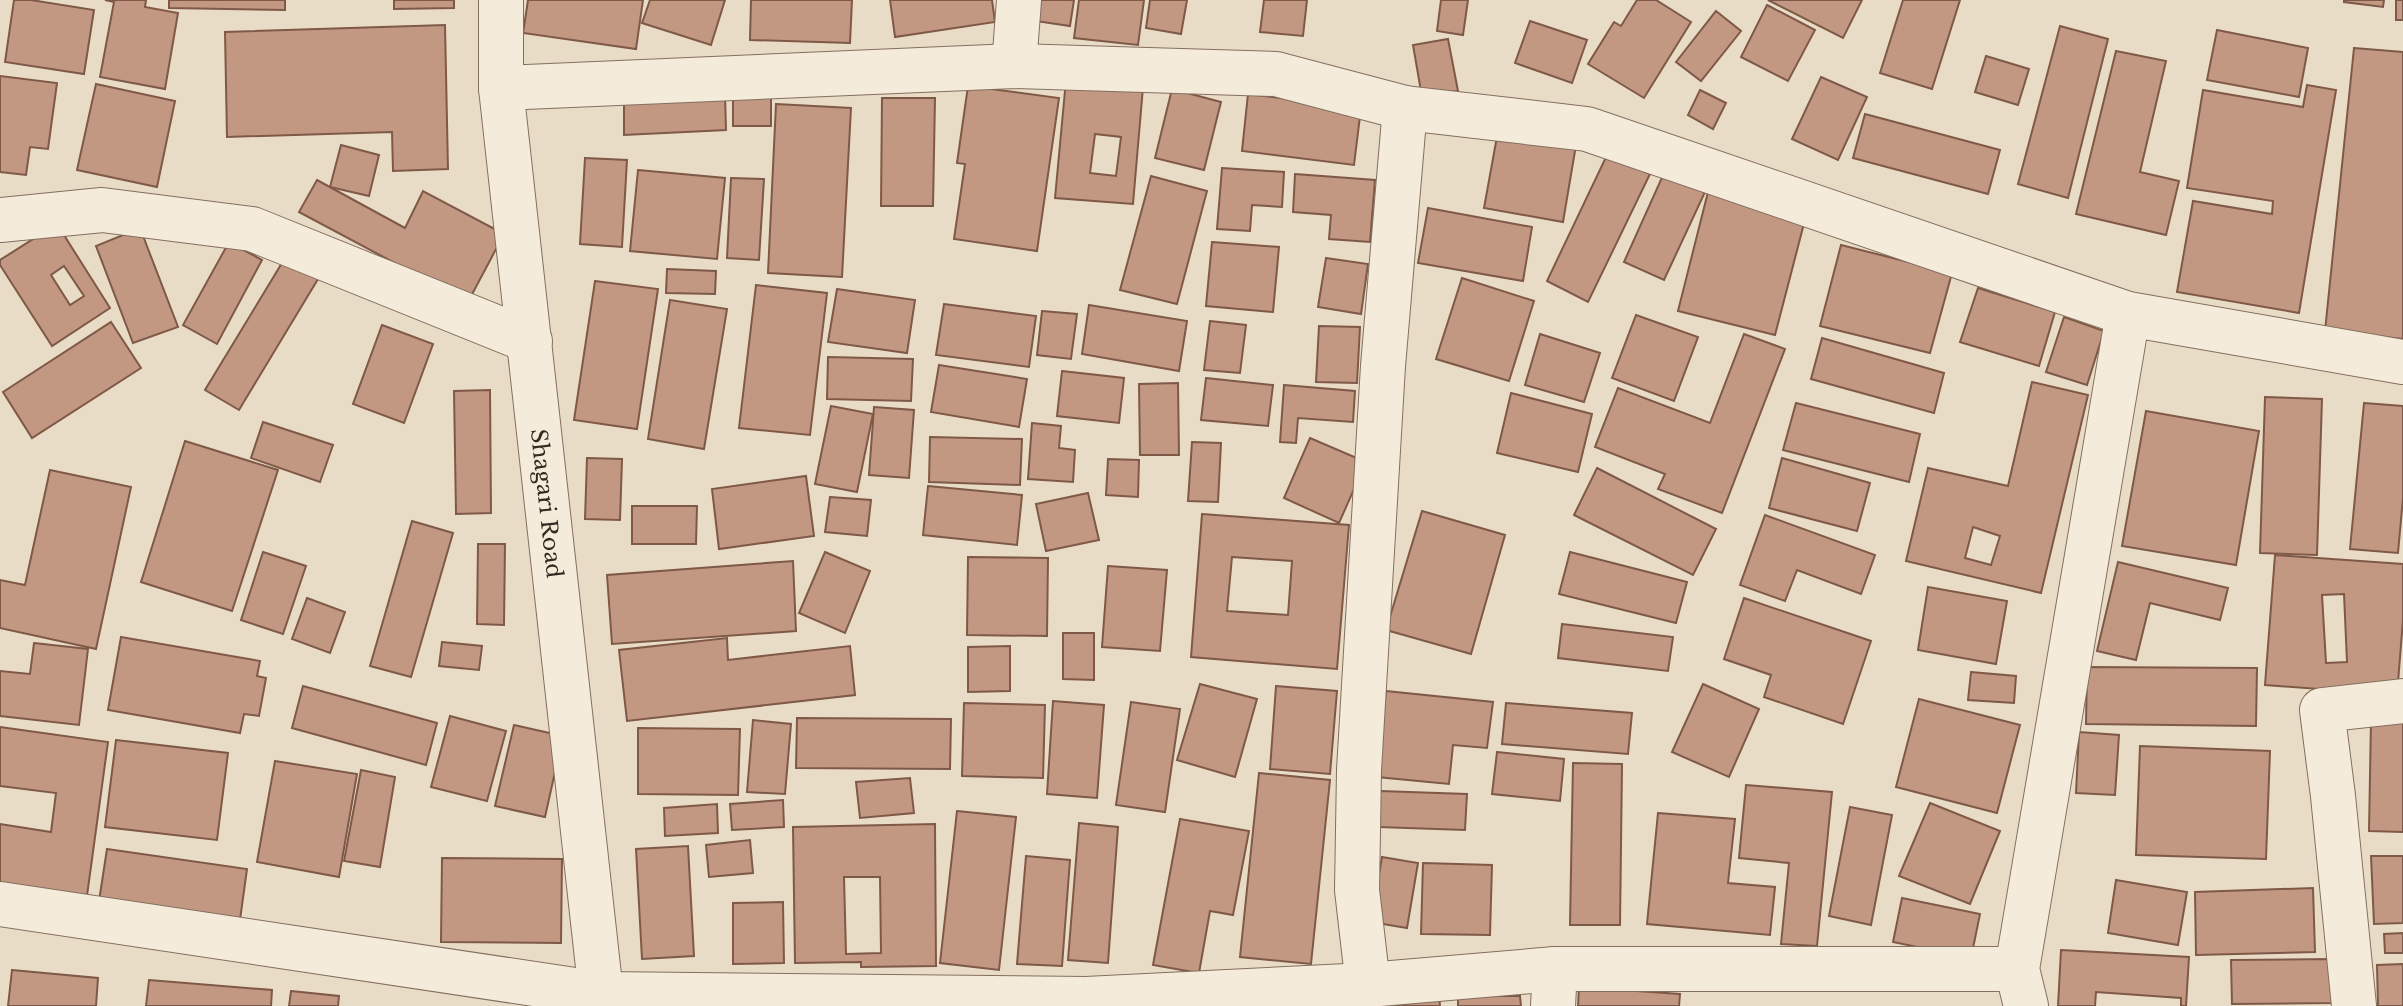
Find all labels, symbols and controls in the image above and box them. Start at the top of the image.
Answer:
street label: Shagari Road [525,428,569,580]

